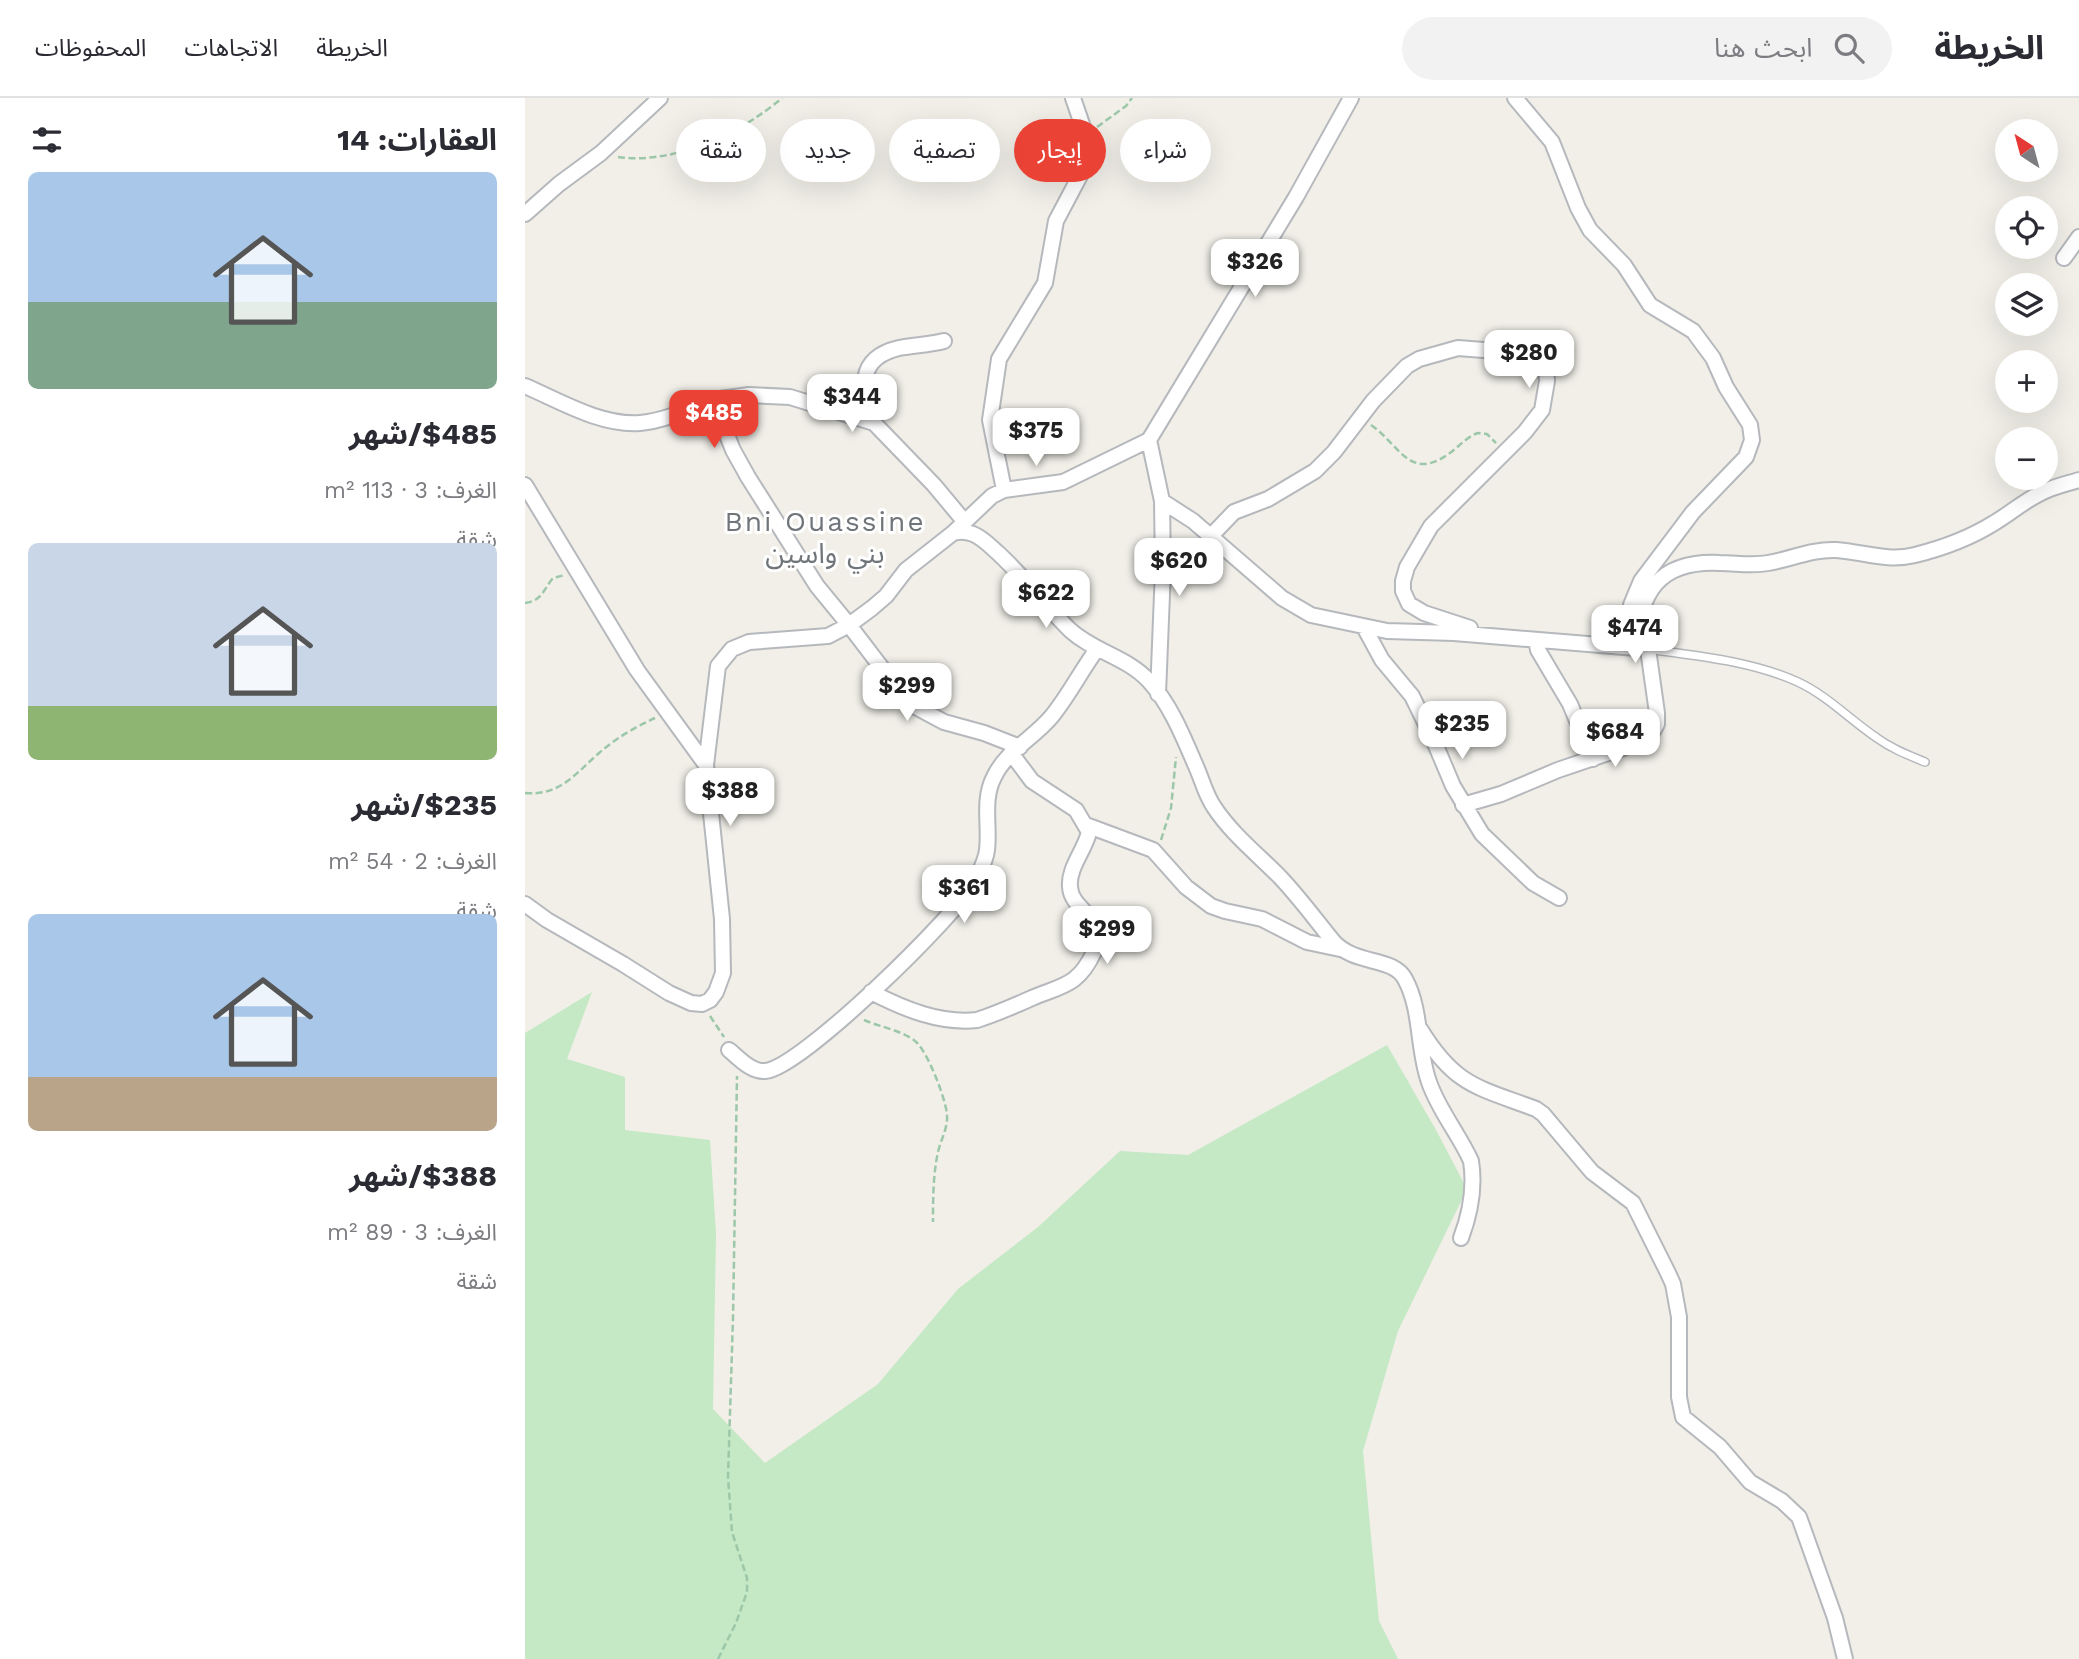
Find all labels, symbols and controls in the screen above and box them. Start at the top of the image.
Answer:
search box [1402,17,1892,80]
text: الخريطة [1934,28,2044,67]
icon: search [1830,29,1868,67]
text: ابحث هنا [1714,33,1812,63]
text: المحفوظات [35,34,146,62]
text: الاتجاهات [184,34,278,62]
text: الخريطة [316,34,388,62]
chip: شقة [676,119,766,182]
chip: جديد [780,119,875,182]
chip: تصفية [889,119,1000,182]
chip: إيجار [1014,119,1106,182]
chip: شراء [1120,119,1211,182]
north arrow [1995,119,2058,182]
map controls [1995,119,2058,490]
icon: filters [28,121,66,159]
text: العقارات: 14 [337,122,497,157]
button: locate [1995,196,2058,259]
icon: home [200,217,326,343]
pin: $326 [1214,240,1296,299]
text: $326 [1227,248,1283,275]
button: layers [1995,273,2058,336]
pin: $280 [1488,330,1570,390]
text: $280 [1500,339,1558,366]
button: + [1995,350,2058,413]
pin: $344 [811,374,893,434]
text: $344 [823,383,881,410]
pin: $485 [673,390,755,450]
text: $485 [685,399,743,426]
pin: $375 [995,408,1077,468]
text: $485/شهر [349,416,497,451]
text: $375 [1009,417,1063,444]
button: − [1995,427,2058,490]
text: الغرف: 3 · 113 m² [324,477,497,504]
district label: Bni Ouassine بني واسين [724,505,926,574]
text: شقة [456,526,497,553]
pin: $620 [1138,538,1220,598]
text: $620 [1150,547,1208,574]
pin: $622 [1005,570,1087,630]
text: $622 [1018,579,1074,606]
icon: home [200,588,326,714]
pin: $474 [1594,606,1676,665]
text: $474 [1607,614,1663,641]
pin: $299 [866,664,948,723]
text: $299 [879,672,935,699]
pin: $235 [1421,702,1503,761]
text: $235 [1434,710,1490,737]
pin: $684 [1574,710,1656,769]
text: $684 [1586,718,1644,745]
pin: $388 [689,768,771,828]
text: $388 [701,777,759,804]
text: $235/شهر [351,787,497,822]
text: الغرف: 2 · 54 m² [328,848,497,875]
pin: $361 [923,866,1005,925]
text: $361 [938,874,990,901]
text: شقة [456,897,497,924]
pin: $299 [1066,906,1148,966]
text: $299 [1079,915,1135,942]
icon: home [200,959,326,1085]
text: $388/شهر [349,1158,497,1193]
text: الغرف: 3 · 89 m² [327,1219,497,1246]
text: شقة [456,1268,497,1295]

